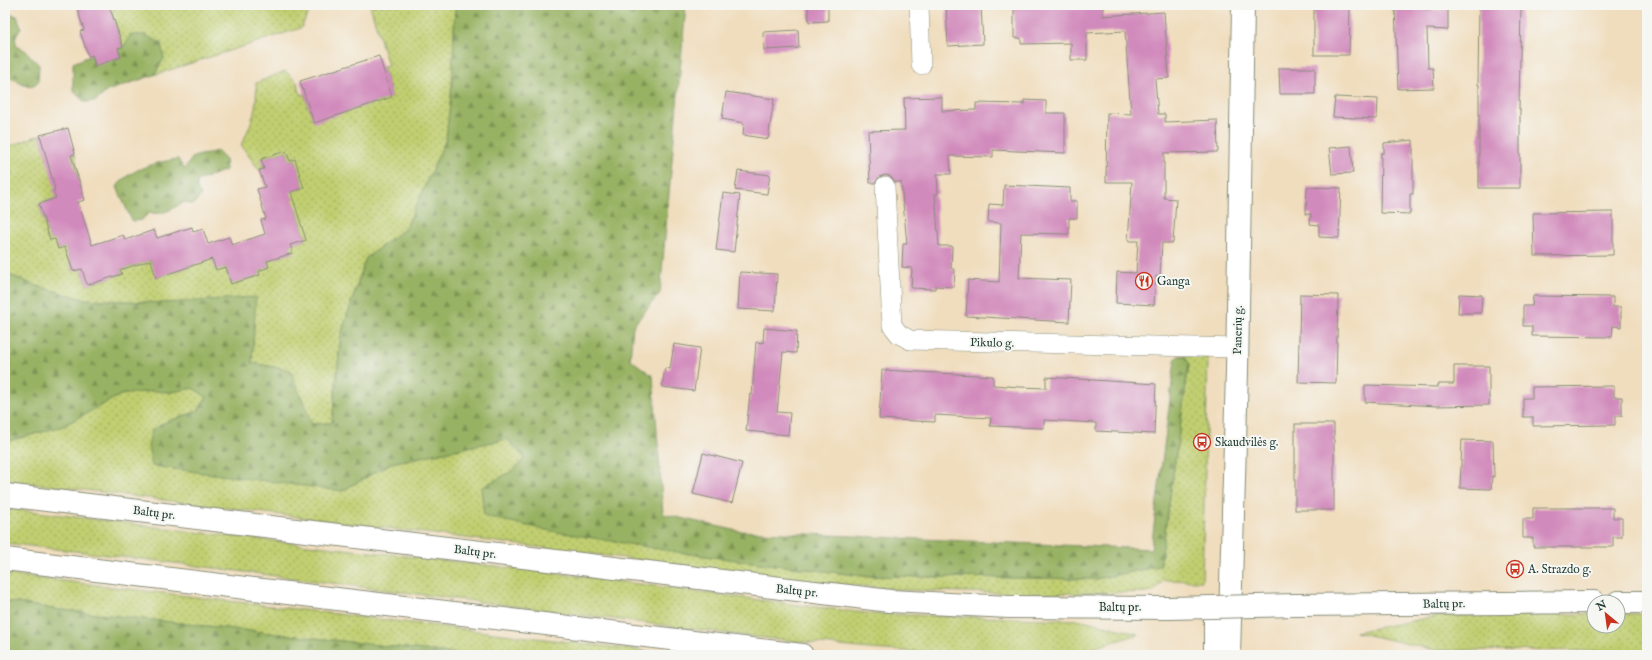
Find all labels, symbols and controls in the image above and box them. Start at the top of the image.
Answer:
restaurant icon: Ganga [1134,271,1154,291]
place label: Ganga [1157,274,1191,289]
street label: Panerių g. [1230,305,1246,355]
street label: Pikulo g. [970,335,1014,351]
bus stop icon: Skaudvilės g. [1192,432,1212,452]
place label: Skaudvilės g. [1215,435,1278,450]
street label: Baltų pr. [132,503,176,524]
street label: Baltų pr. [453,542,497,563]
bus stop icon: A. Strazdo g. [1505,559,1525,579]
place label: A. Strazdo g. [1527,562,1591,577]
street label: Baltų pr. [775,581,819,602]
north arrow [1586,594,1626,634]
street label: Baltų pr. [1423,596,1465,613]
text: N [1593,597,1610,615]
street label: Baltų pr. [1099,600,1141,616]

